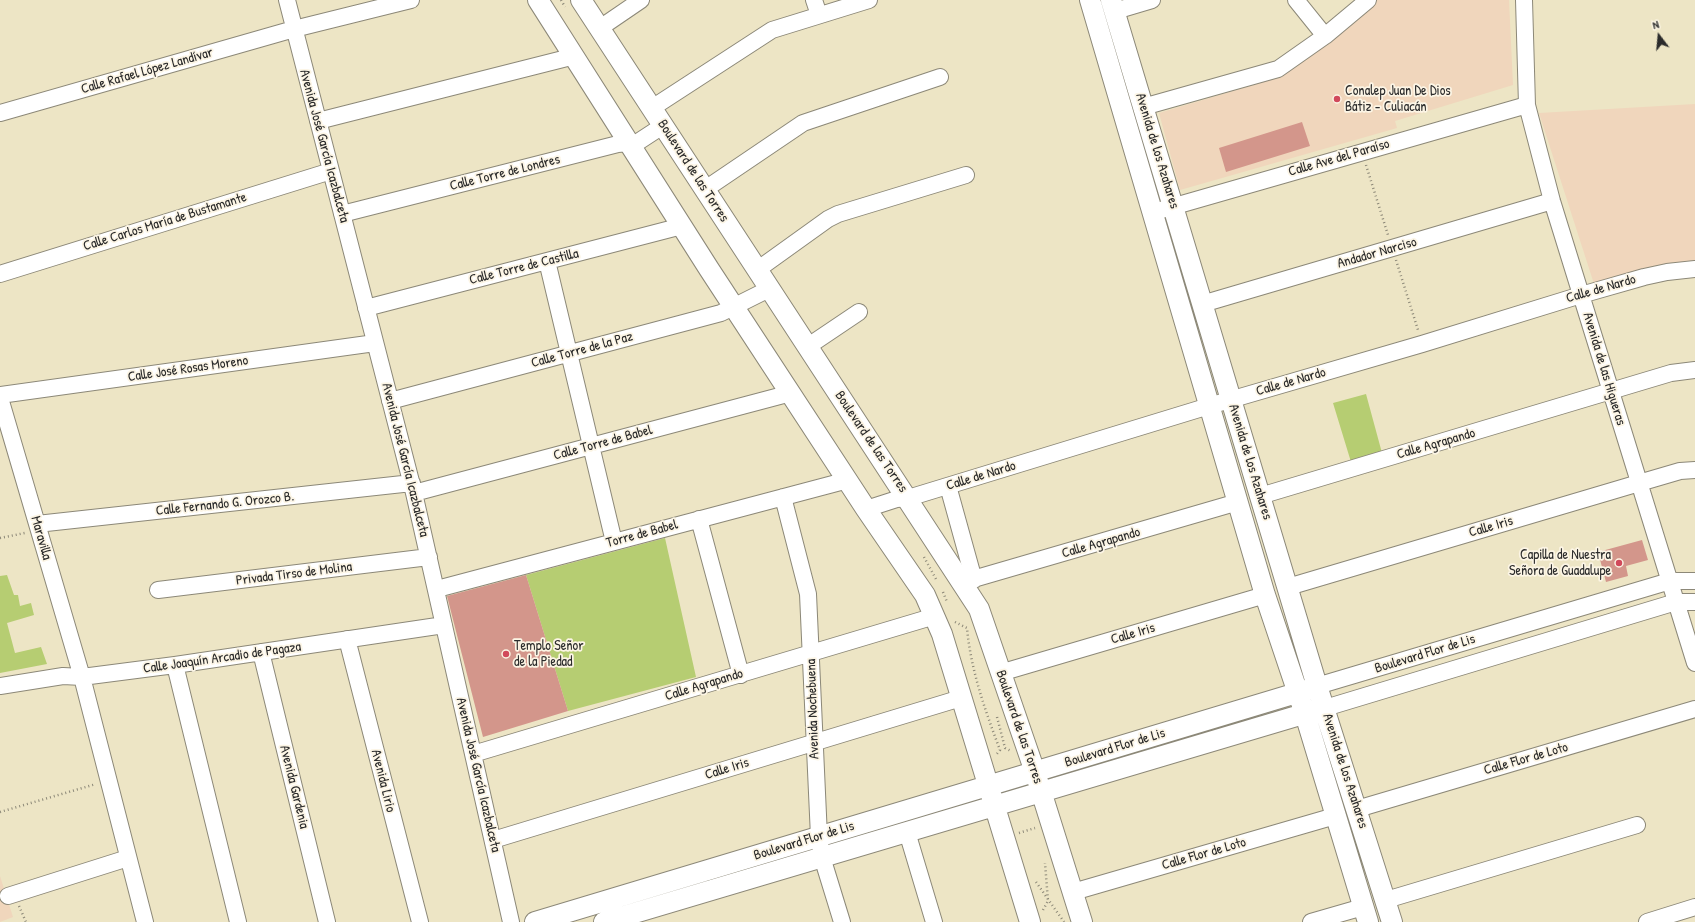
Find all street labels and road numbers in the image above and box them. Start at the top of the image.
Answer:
street label: Calle Rafael López Landívar [79,44,215,98]
street label: Avenida José García Icazbalceta [295,68,353,224]
street label: Avenida de los Azahares [1131,91,1183,211]
street label: Boulevard de las Torres [654,117,732,225]
street label: Calle Ave del Paraíso [1286,136,1392,180]
street label: Calle Torre de Londres [448,151,562,195]
street label: Calle Carlos María de Bustamante [81,189,249,255]
street label: Andador Narciso [1335,234,1419,272]
street label: Calle Torre de Castilla [468,245,580,289]
street label: Calle de Nardo [1564,271,1638,307]
street label: Avenida de las Higueras [1579,311,1629,427]
street label: Calle Torre de la Paz [529,328,635,372]
street label: Calle José Rosas Moreno [127,352,249,386]
street label: Calle de Nardo [1254,364,1328,400]
street label: Avenida José García Icazbalceta [378,381,432,539]
street label: Boulevard de las Torres [831,388,911,496]
street label: Avenida de los Azahares [1224,402,1276,522]
street label: Calle Torre de Babel [552,422,654,464]
street label: Calle Agrapando [1395,425,1477,463]
street label: Calle de Nardo [944,457,1018,495]
street label: Calle Fernando G. Orozco B. [155,488,295,520]
street label: Calle Iris [1467,513,1515,541]
street label: Maravilla [27,514,55,562]
street label: Torre de Babel [604,516,680,552]
street label: Calle Agrapando [1060,524,1142,562]
street label: Privada Tirso de Molina [235,559,353,589]
street label: Calle Iris [1109,620,1157,648]
street label: Boulevard Flor de Lis [1373,631,1477,677]
street label: Calle Joaquín Arcadio de Pagaza [142,639,302,677]
street label: Avenida Nochebuena [803,659,823,759]
street label: Calle Agrapando [663,665,745,705]
street label: Boulevard de las Torres [992,668,1046,786]
street label: Avenida José García Icazbalceta [452,696,504,854]
street label: Avenida de los Azahares [1318,711,1372,831]
street label: Boulevard Flor de Lis [1063,725,1167,771]
street label: Calle Flor de Loto [1482,739,1570,779]
street label: Avenida Gardenia [276,744,312,830]
street label: Avenida Lirio [367,748,399,814]
street label: Calle Iris [703,754,751,784]
street label: Boulevard Flor de Lis [752,818,856,864]
street label: Calle Flor de Loto [1160,834,1248,874]

